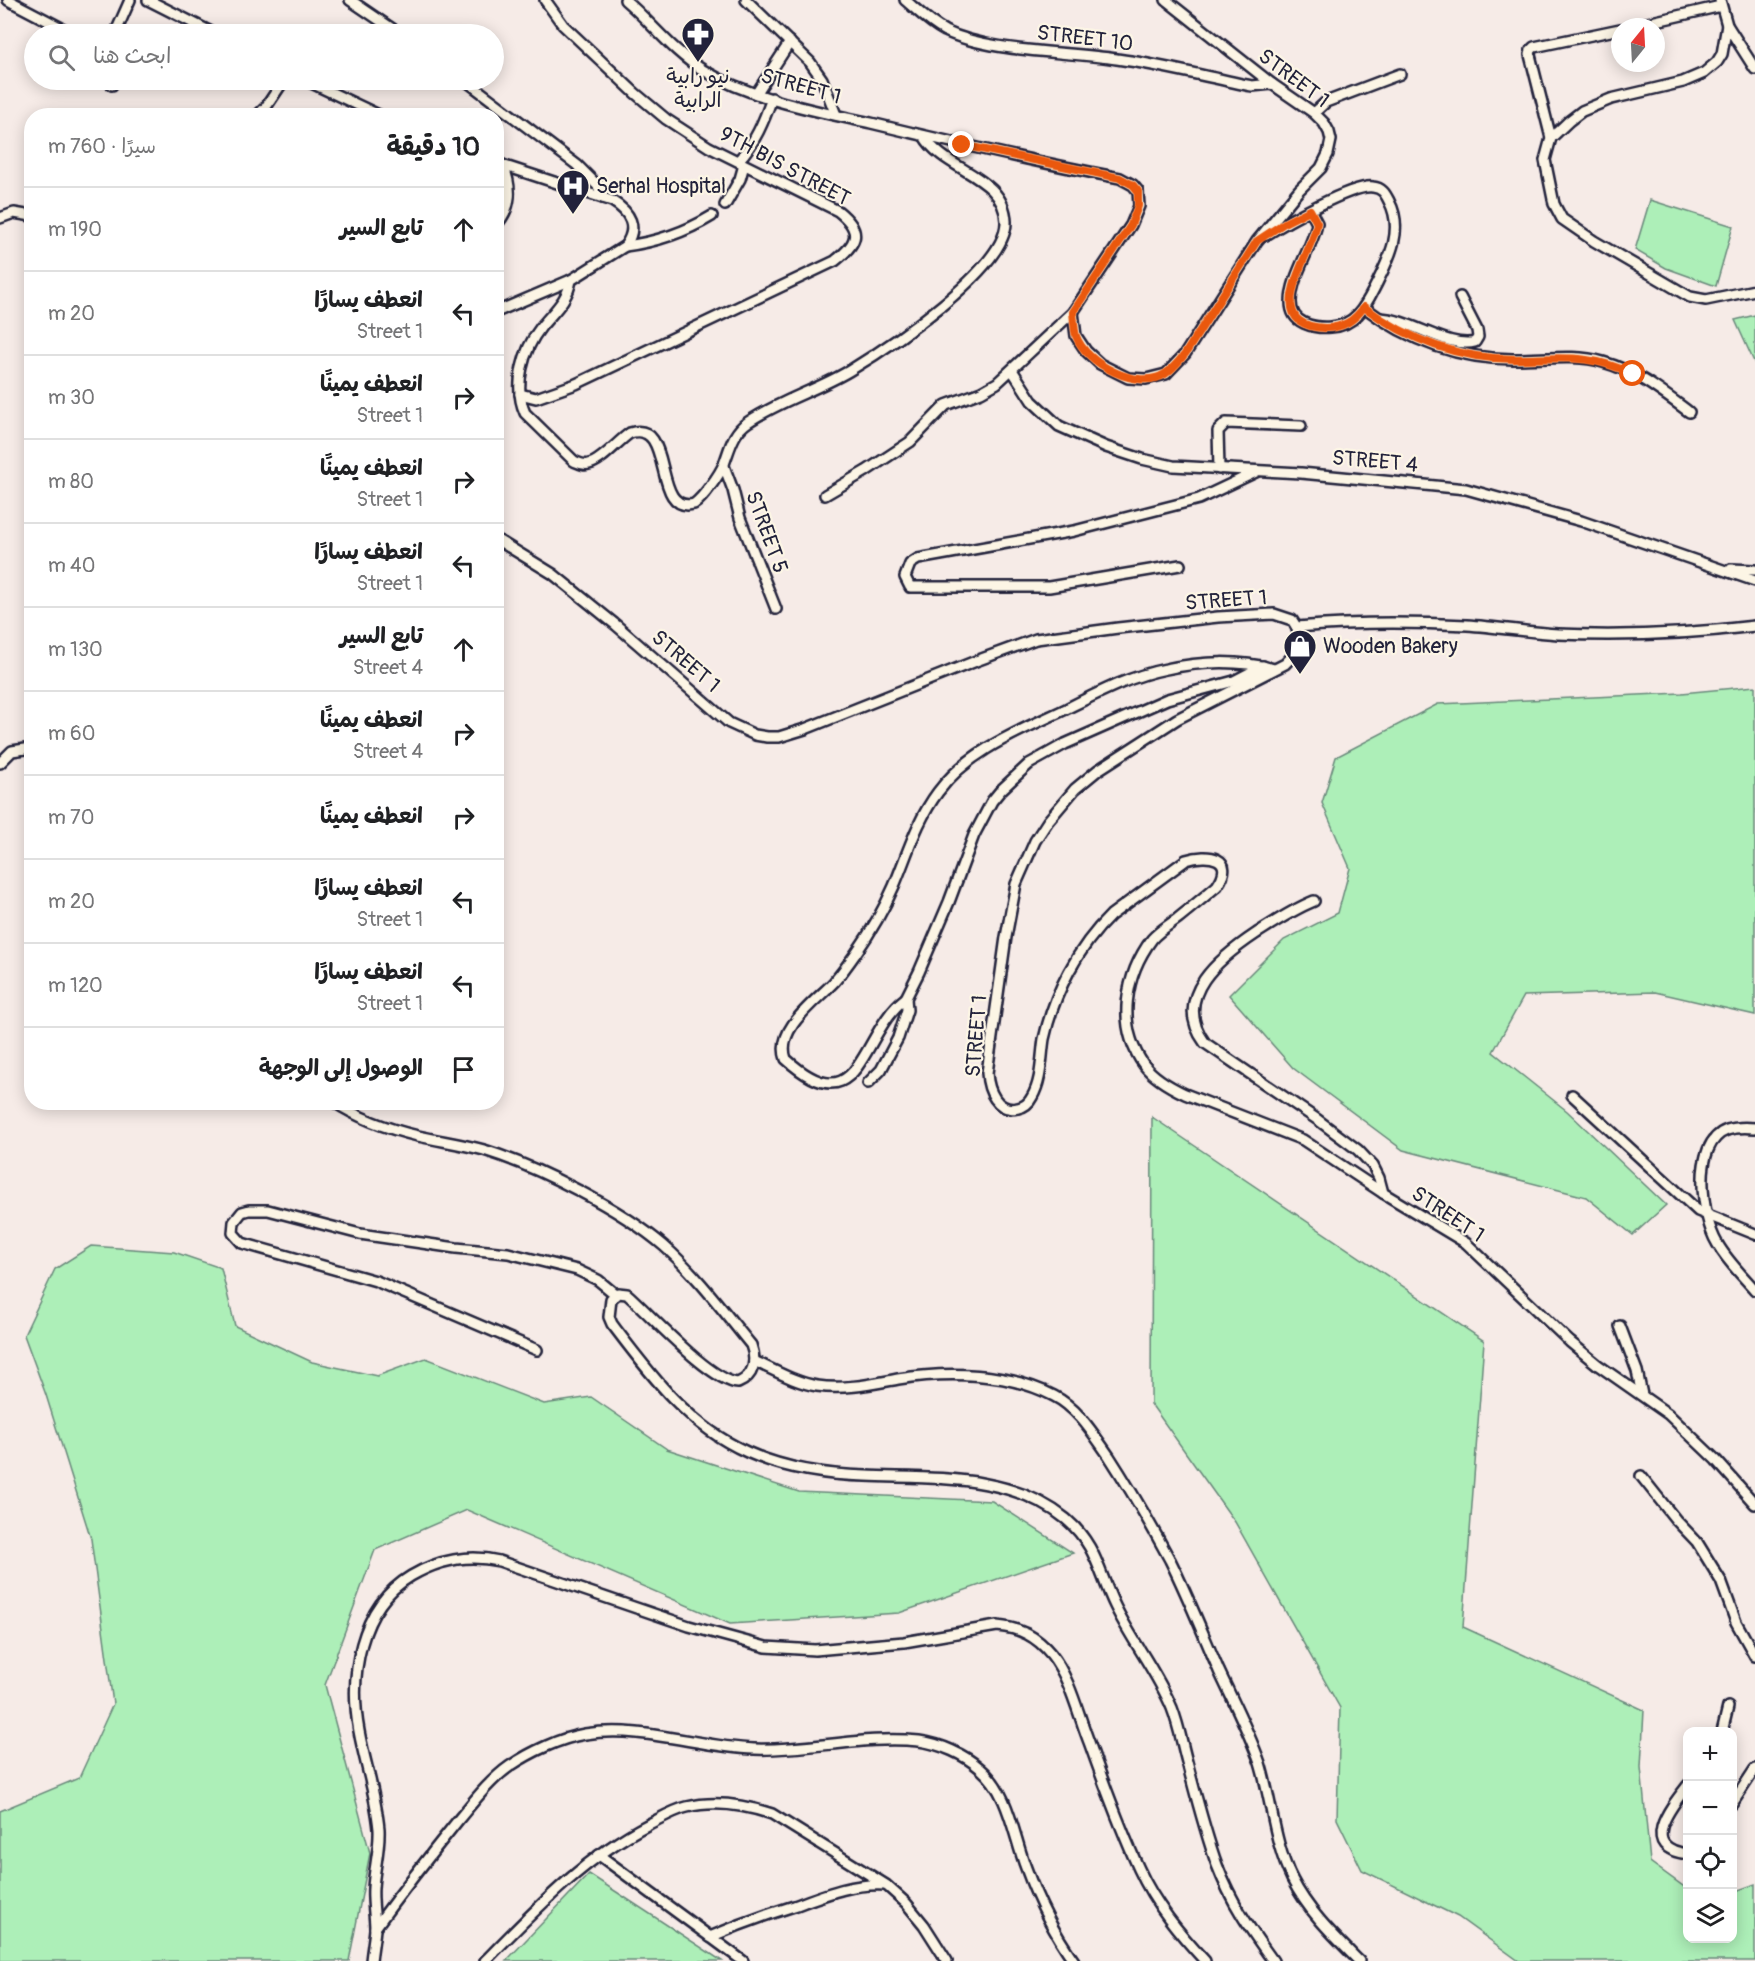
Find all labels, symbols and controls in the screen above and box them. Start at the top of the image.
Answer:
pharmacy icon: نيو رابية الرابية [680,16,716,63]
north arrow [1611,18,1665,72]
street label: STREET 10 [1035,19,1135,58]
search box [24,24,504,90]
icon: search [45,41,78,74]
text: ابحث هنا [93,42,171,70]
street label: STREET 1 [1253,43,1335,114]
street label: STREET 1 [758,62,844,111]
place label: نيو رابية الرابية [666,63,730,114]
street label: 9TH BIS STREET [715,121,855,212]
text: 10 دقيقة [386,131,480,163]
route end [948,131,974,157]
text: سيرًا · 760 m [48,134,156,159]
hospital icon: Serhal Hospital [555,168,591,215]
place label: Serhal Hospital [596,173,726,200]
icon: ahead [447,213,480,246]
text: تابع السير [340,214,423,242]
text: 190 m [48,217,102,242]
text: انعطف يسارًا [314,286,423,314]
icon: left [447,297,480,330]
text: 20 m [48,301,95,326]
text: Street 1 [357,319,423,344]
route start [1619,360,1645,386]
text: انعطف يمينًا [320,370,423,398]
icon: right [447,381,480,414]
text: 30 m [48,385,95,410]
text: Street 1 [357,403,423,428]
street label: STREET 4 [1331,444,1419,479]
text: انعطف يمينًا [320,454,423,482]
icon: right [447,465,480,498]
text: 80 m [48,469,94,494]
text: Street 1 [357,487,423,512]
street label: STREET 5 [739,487,794,577]
text: انعطف يسارًا [314,538,423,566]
icon: left [447,549,480,582]
text: 40 m [48,553,95,578]
text: Street 1 [357,571,423,596]
street label: STREET 1 [1184,584,1268,617]
text: تابع السير [340,622,423,650]
street label: STREET 1 [646,624,726,699]
shop icon: Wooden Bakery [1282,628,1318,675]
icon: ahead [447,633,480,666]
place label: Wooden Bakery [1323,633,1458,660]
text: 130 m [48,637,103,662]
text: Street 4 [353,655,423,680]
text: انعطف يمينًا [320,706,423,734]
icon: right [447,717,480,750]
text: 60 m [48,721,95,746]
text: Street 4 [353,739,423,764]
icon: right [447,801,480,834]
text: انعطف يمينًا [320,802,423,830]
text: 70 m [48,805,94,830]
text: انعطف يسارًا [314,874,423,902]
icon: left [447,885,480,918]
text: 20 m [48,889,95,914]
text: Street 1 [357,907,423,932]
text: انعطف يسارًا [314,958,423,986]
icon: left [447,969,480,1002]
text: 120 m [48,973,103,998]
text: Street 1 [357,991,423,1016]
street label: STREET 1 [959,994,994,1078]
icon: arrive [447,1053,480,1086]
text: الوصول إلى الوجهة [259,1054,423,1082]
street label: STREET 1 [1406,1180,1489,1249]
map controls [1683,1727,1737,1943]
button: + [1683,1727,1737,1781]
button: − [1683,1781,1737,1835]
button: locate [1683,1835,1737,1889]
button: layers [1683,1889,1737,1943]

